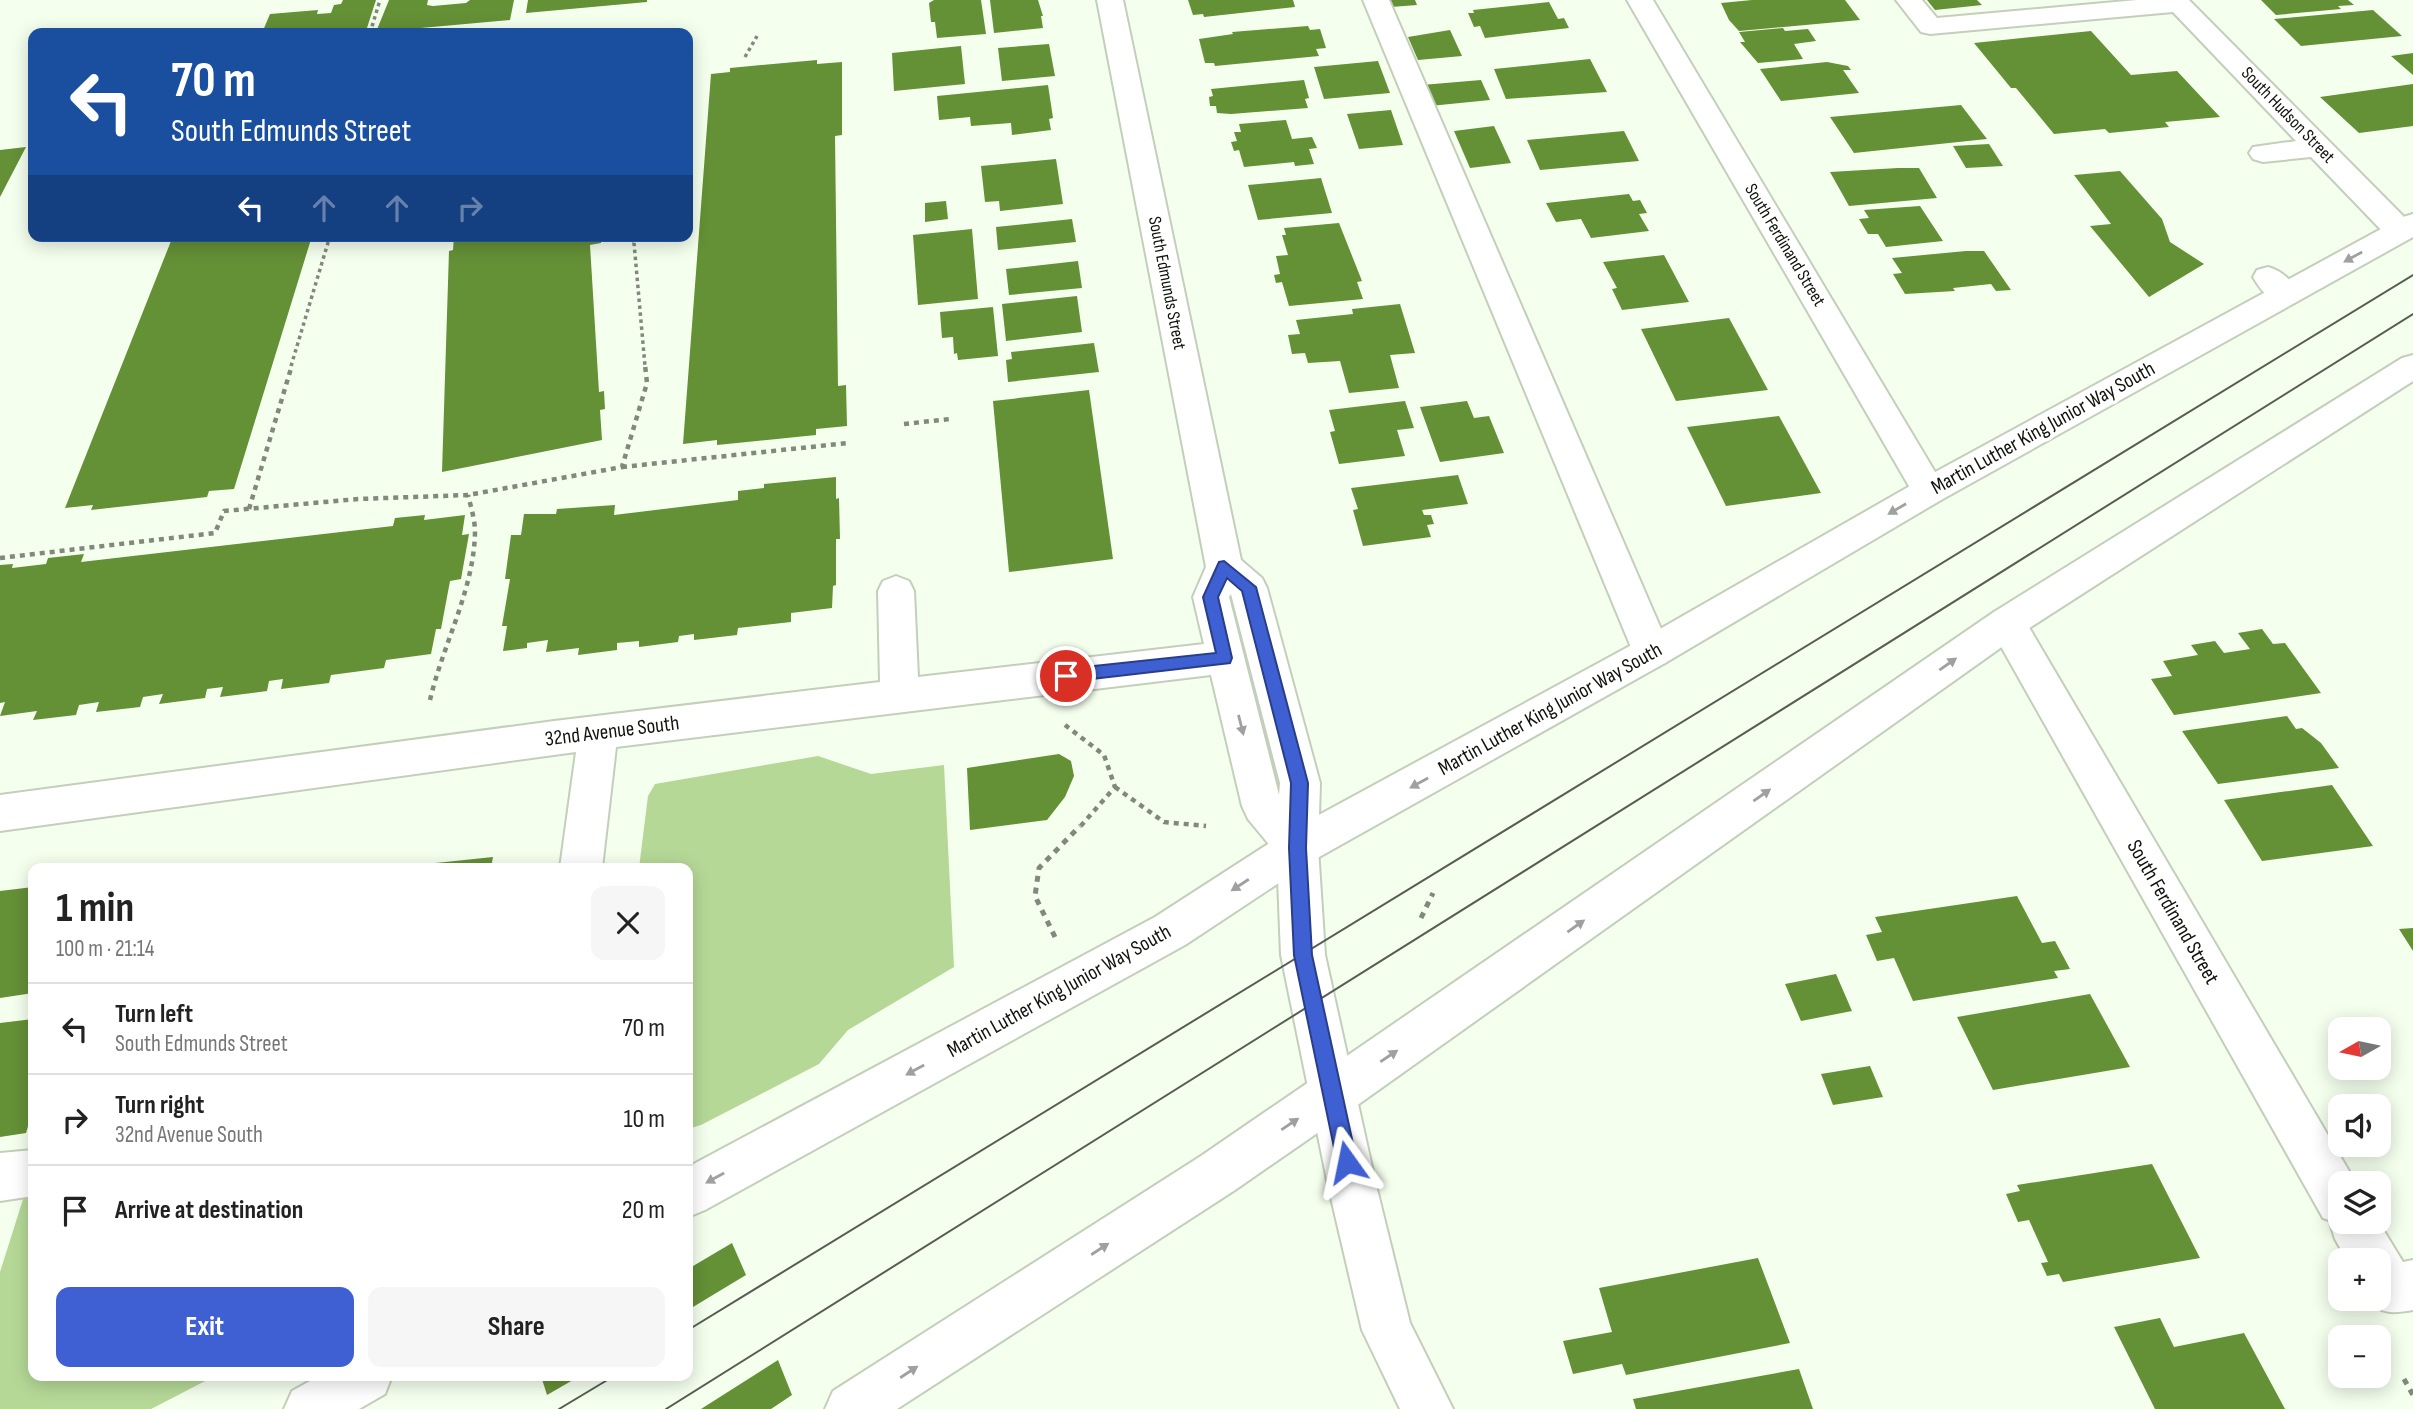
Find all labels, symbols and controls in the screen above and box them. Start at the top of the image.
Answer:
text: 70 m [171,52,256,111]
icon: left [56,56,147,147]
street label: South Hudson Street [2237,63,2339,168]
text: South Edmunds Street [171,112,411,151]
street label: South Ferdinand Street [1740,180,1830,310]
icon: left [232,189,270,227]
icon: ahead [305,189,343,227]
icon: ahead [378,189,416,227]
icon: right [451,189,489,227]
street label: South Edmunds Street [1144,215,1190,352]
one-way arrow [2344,251,2363,263]
street label: Martin Luther King Junior Way South [1927,356,2159,500]
one-way arrow [1887,503,1907,515]
street label: Martin Luther King Junior Way South [1434,637,1666,781]
pin [1036,646,1096,706]
icon: arrive [1047,657,1085,695]
one-way arrow [1939,657,1957,671]
street label: 32nd Avenue South [543,710,681,752]
one-way arrow [1236,714,1247,736]
one-way arrow [1409,777,1429,789]
one-way arrow [1753,788,1771,802]
street label: South Ferdinand Street [2122,836,2224,988]
one-way arrow [1231,878,1249,892]
text: 1 min [56,883,134,934]
button: close [591,886,665,960]
street label: Martin Luther King Junior Way South [943,919,1175,1063]
one-way arrow [1567,919,1585,933]
text: 100 m · 21:14 [56,935,155,963]
text: Turn left [115,999,193,1030]
icon: left [56,1010,94,1048]
text: 70 m [622,1013,665,1044]
north arrow [2328,1017,2390,1080]
map controls [2328,1017,2391,1388]
text: South Edmunds Street [115,1030,288,1058]
one-way arrow [1380,1049,1398,1063]
one-way arrow [905,1064,924,1076]
text: Turn right [115,1090,204,1121]
button: sound [2328,1094,2391,1157]
icon: right [56,1101,94,1139]
text: 10 m [623,1104,665,1135]
one-way arrow [1281,1117,1299,1131]
text: 32nd Avenue South [115,1121,263,1149]
position arrow [1310,1125,1384,1199]
button: layers [2328,1171,2391,1234]
one-way arrow [705,1172,724,1184]
icon: arrive [56,1192,94,1230]
text: Arrive at destination [115,1195,303,1226]
text: 20 m [622,1195,665,1226]
one-way arrow [1090,1242,1110,1255]
button: + [2328,1248,2391,1311]
button: Exit [56,1287,354,1367]
button: Share [368,1287,665,1367]
button: − [2328,1325,2391,1388]
one-way arrow [899,1366,918,1379]

